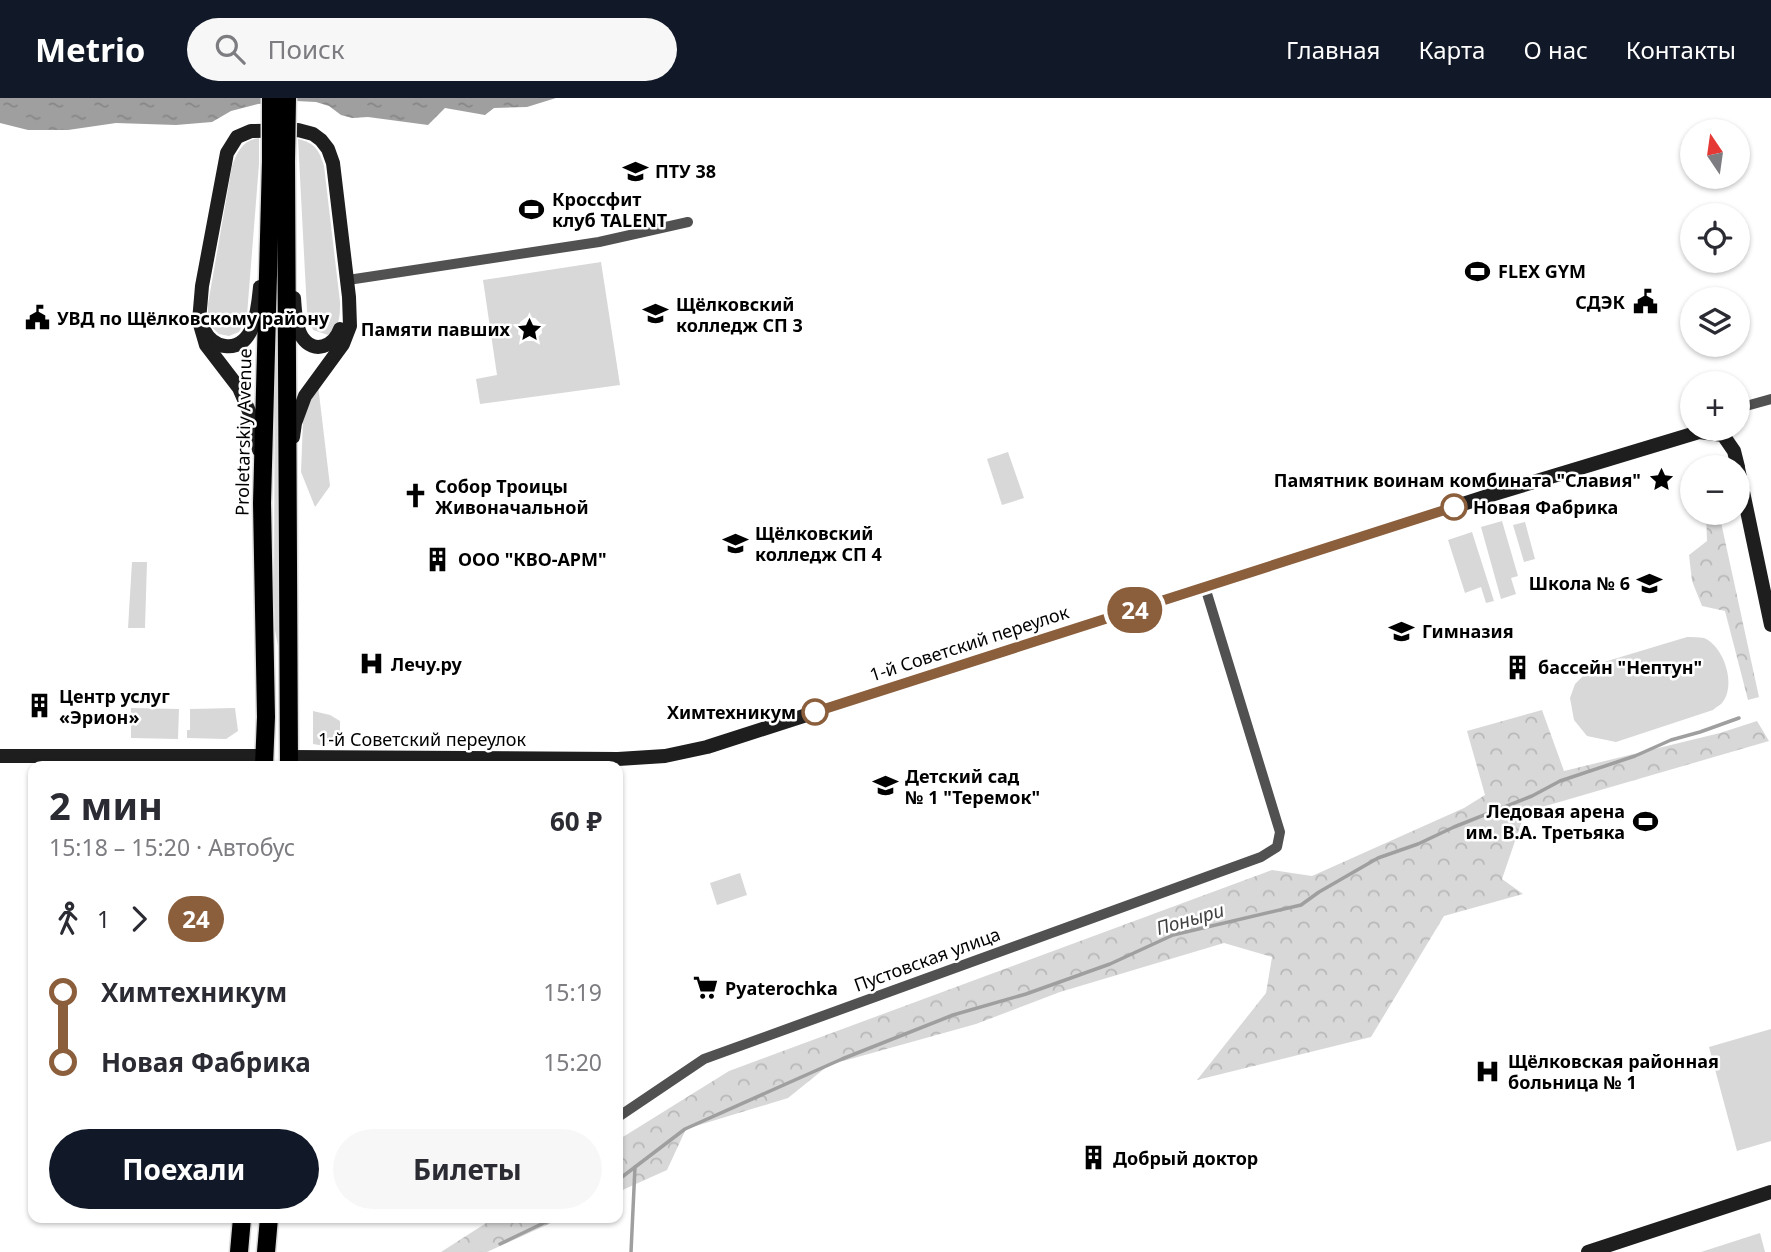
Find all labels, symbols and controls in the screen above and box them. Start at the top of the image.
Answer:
search box [187,18,677,81]
text: Metrio [35,27,145,72]
icon: search [211,30,249,68]
text: Поиск [267,31,345,67]
text: Главная [1286,33,1380,66]
text: Карта [1418,33,1485,66]
text: О нас [1523,33,1588,66]
text: Контакты [1626,33,1736,66]
north arrow [1680,119,1750,189]
map controls [1680,119,1750,525]
school or university icon: ПТУ 38 [621,157,649,185]
place label: ПТУ 38 [655,159,716,183]
place label: Кроссфит клуб TALENT [552,187,668,232]
sports icon: Кроссфит клуб TALENT [518,195,546,223]
button: locate [1680,203,1750,273]
sports icon: FLEX GYM [1464,257,1492,285]
place label: FLEX GYM [1498,259,1586,283]
button: layers [1680,287,1750,357]
public building icon: СДЭК [1631,288,1659,316]
place label: СДЭК [1575,290,1626,314]
place label: Щёлковский колледж СП 3 [676,292,803,337]
school or university icon: Щёлковский колледж СП 3 [642,300,670,328]
public building icon: УВД по Щёлковскому району [23,304,51,332]
place label: УВД по Щёлковскому району [57,306,330,330]
place icon: Памяти павших [516,315,544,343]
place label: Памяти павших [361,317,511,341]
street label: Proletarskiy Avenue [230,348,256,516]
button: + [1680,371,1750,441]
button: − [1680,455,1750,525]
place icon: Памятник воинам комбината "Славия" [1647,466,1675,494]
place label: Памятник воинам комбината "Славия" [1274,468,1641,492]
place label: Собор Троицы Живоначальной [435,474,589,519]
church icon: Собор Троицы Живоначальной [401,482,429,510]
marker: Новая Фабрика [1441,494,1467,520]
place label: Новая Фабрика [1473,495,1618,519]
place label: Щёлковский колледж СП 4 [755,521,882,566]
school or university icon: Щёлковский колледж СП 4 [721,529,749,557]
building icon: ООО "КВО-АРМ" [424,545,452,573]
place label: ООО "КВО-АРМ" [458,547,607,571]
school or university icon: Школа № 6 [1636,569,1664,597]
place label: Школа № 6 [1529,571,1630,595]
line badge: 24 [1104,587,1166,633]
text: 24 [1121,593,1149,626]
street label: 1-й Советский переулок [866,599,1072,687]
school or university icon: Гимназия [1388,617,1416,645]
place label: Гимназия [1422,619,1514,643]
hospital icon: Лечу.ру [357,650,385,678]
place label: Лечу.ру [391,652,462,676]
building icon: бассейн "Нептун" [1504,653,1532,681]
place label: бассейн "Нептун" [1538,655,1702,679]
place label: Центр услуг «Эрион» [59,684,170,729]
building icon: Центр услуг «Эрион» [25,692,53,720]
marker: Химтехникум [802,699,828,725]
place label: Химтехникум [667,700,796,724]
street label: 1-й Советский переулок [318,727,526,751]
place label: Детский сад № 1 "Теремок" [905,764,1040,809]
school or university icon: Детский сад № 1 "Теремок" [871,772,899,800]
text: 2 мин [49,779,163,831]
place label: Ледовая арена им. В.А. Третьяка [1466,799,1625,844]
text: 60 ₽ [550,803,602,839]
sports icon: Ледовая арена им. В.А. Третьяка [1631,807,1659,835]
text: 15:18 – 15:20 · Автобус [49,831,295,863]
water label: Поныри [1153,897,1227,941]
icon: walk [49,900,87,938]
icon: forward [120,900,158,938]
text: 24 [182,902,210,935]
text: 1 [97,903,110,935]
street label: Пустовская улица [851,921,1003,997]
text: Химтехникум [101,974,287,1010]
supermarket icon: Pyaterochka [691,974,719,1002]
text: 15:19 [543,976,602,1008]
place label: Pyaterochka [725,976,838,1000]
text: Новая Фабрика [101,1044,311,1080]
text: 15:20 [543,1046,602,1078]
place label: Щёлковская районная больница № 1 [1508,1049,1719,1094]
hospital icon: Щёлковская районная больница № 1 [1474,1057,1502,1085]
button: Поехали [49,1129,319,1209]
button: Билеты [333,1129,602,1209]
building icon: Добрый доктор [1079,1144,1107,1172]
place label: Добрый доктор [1113,1146,1258,1170]

